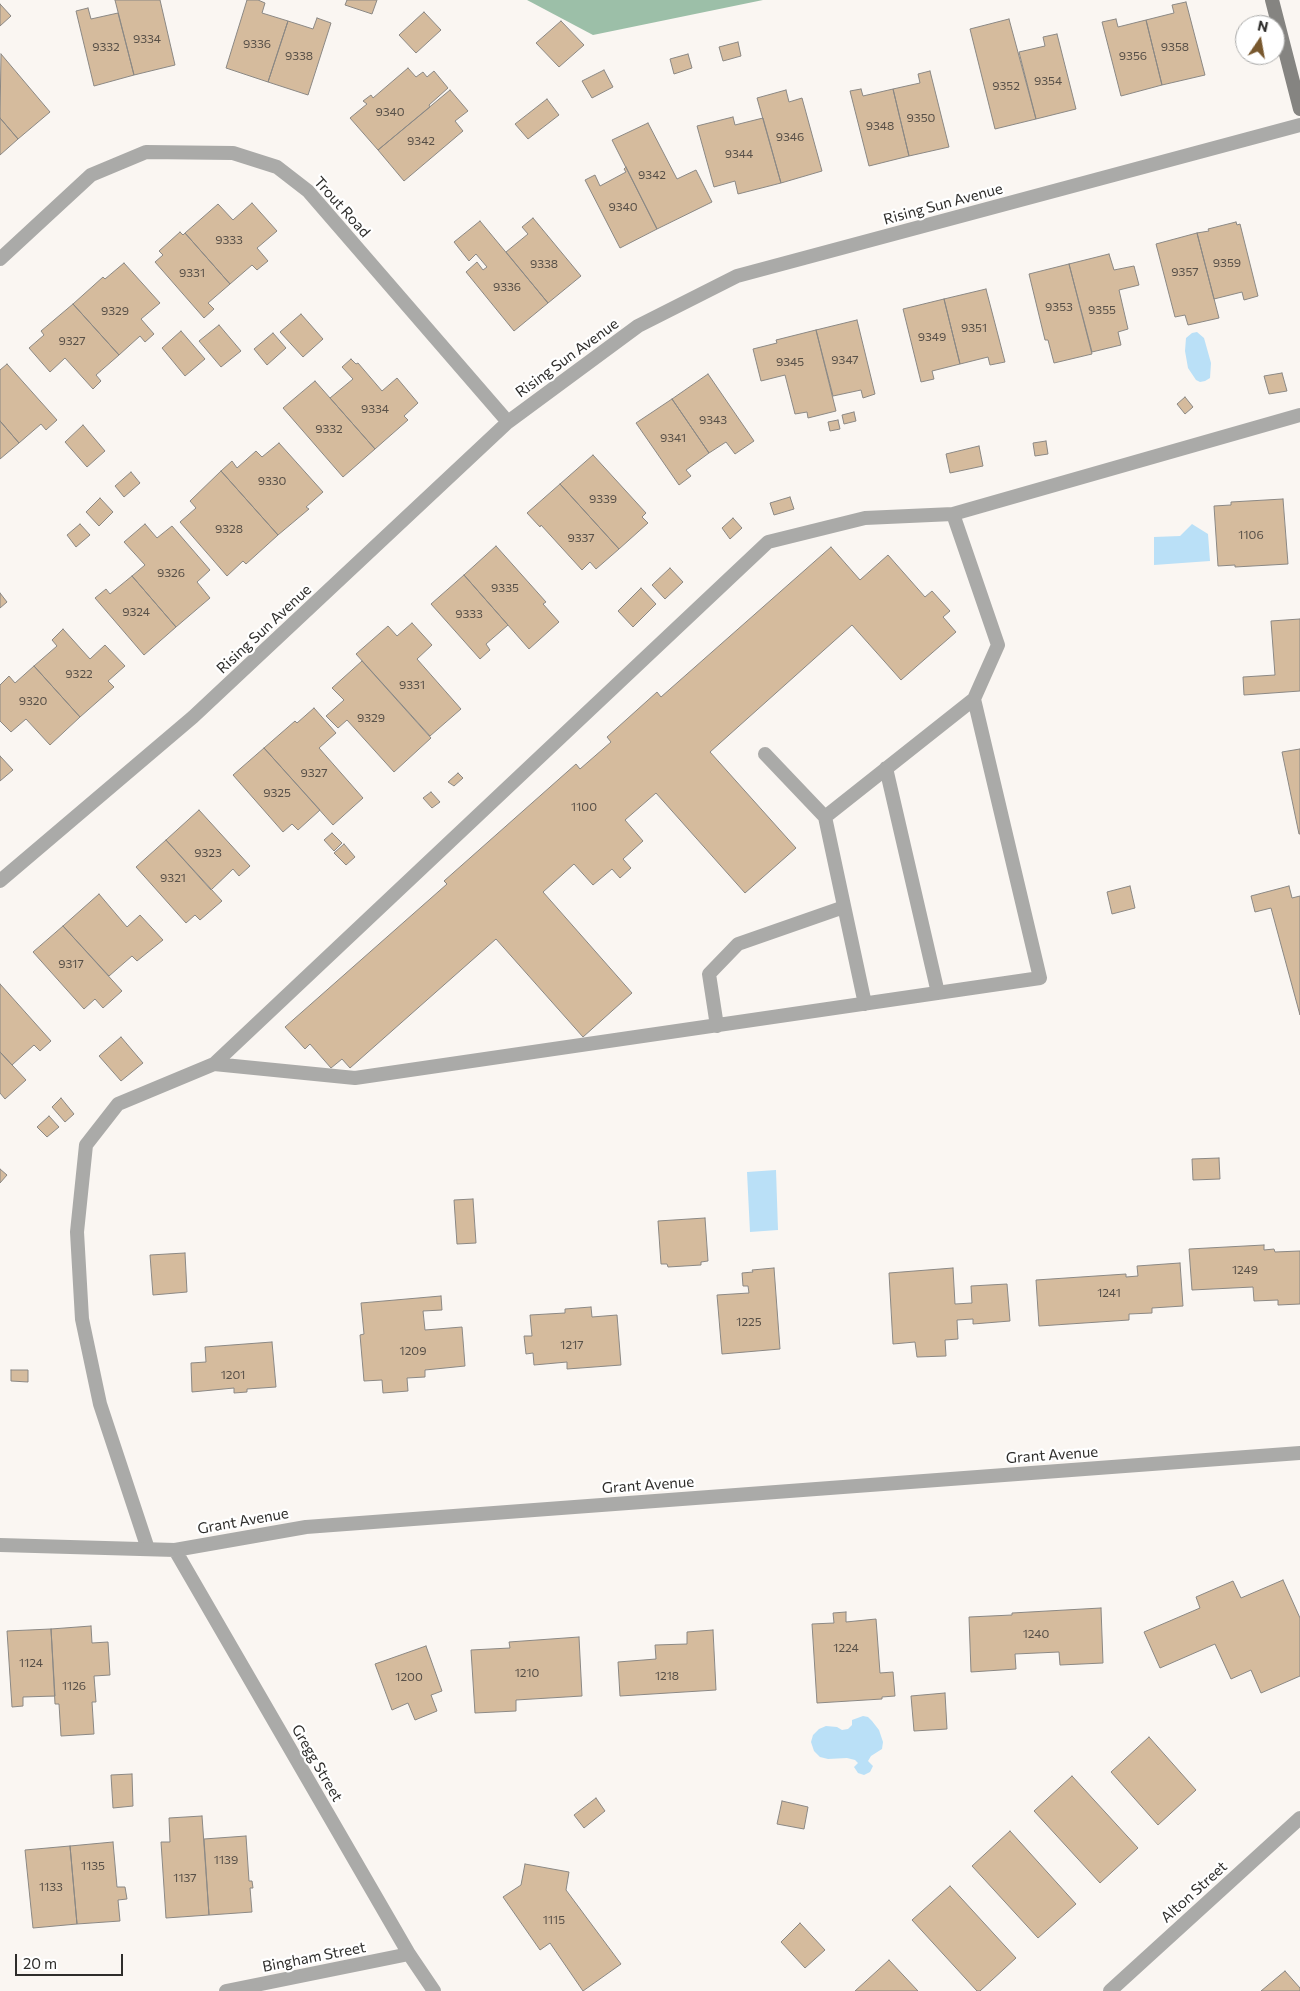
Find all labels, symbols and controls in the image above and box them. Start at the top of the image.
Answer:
north arrow [1235,15,1285,65]
text: N [1256,16,1270,35]
house number: 9334 [133,32,161,46]
house number: 9336 [243,37,271,51]
house number: 9332 [92,40,120,54]
house number: 9358 [1161,40,1189,54]
house number: 9338 [285,49,313,63]
house number: 9356 [1119,49,1147,63]
house number: 9354 [1034,74,1062,88]
house number: 9352 [992,79,1020,93]
house number: 9340 [375,105,405,119]
house number: 9350 [907,111,935,125]
house number: 9348 [866,119,894,133]
house number: 9346 [776,130,804,144]
house number: 9342 [407,134,435,148]
house number: 9344 [725,147,753,161]
house number: 9342 [638,168,666,182]
street label: Trout Road [310,173,374,241]
street label: Rising Sun Avenue [881,179,1005,229]
house number: 9340 [608,200,638,214]
house number: 9333 [215,233,243,247]
house number: 9359 [1213,256,1241,270]
house number: 9338 [530,257,558,271]
house number: 9357 [1171,265,1199,279]
house number: 9331 [179,266,205,280]
house number: 9336 [493,280,521,294]
house number: 9353 [1045,300,1073,314]
house number: 9355 [1088,303,1116,317]
house number: 9329 [101,304,129,318]
street label: Rising Sun Avenue [512,315,622,401]
house number: 9351 [961,321,987,335]
house number: 9349 [918,330,946,344]
house number: 9327 [58,334,86,348]
house number: 9347 [831,353,859,367]
house number: 9345 [776,355,804,369]
house number: 9334 [361,402,389,416]
house number: 9343 [699,413,727,427]
house number: 9332 [315,422,343,436]
house number: 9341 [660,431,686,445]
house number: 9330 [258,474,286,488]
house number: 9339 [589,492,617,506]
house number: 9328 [215,522,243,536]
house number: 1106 [1238,528,1264,542]
house number: 9337 [567,531,595,545]
house number: 9326 [157,566,185,580]
street label: Rising Sun Avenue [213,581,315,677]
house number: 9335 [491,581,519,595]
house number: 9324 [122,605,150,619]
house number: 9333 [455,607,483,621]
house number: 9322 [65,667,93,681]
house number: 9331 [399,678,425,692]
house number: 9320 [19,694,47,708]
house number: 9329 [357,711,385,725]
house number: 9327 [300,766,328,780]
house number: 9325 [263,786,291,800]
house number: 1100 [571,800,597,814]
house number: 9323 [194,846,222,860]
house number: 9321 [160,871,186,885]
house number: 9317 [58,957,84,971]
house number: 1249 [1232,1263,1258,1277]
house number: 1241 [1097,1286,1121,1300]
house number: 1225 [736,1315,762,1329]
house number: 1217 [560,1338,584,1352]
house number: 1209 [400,1344,426,1358]
house number: 1201 [221,1368,245,1382]
street label: Grant Avenue [1005,1443,1099,1467]
street label: Grant Avenue [601,1473,695,1497]
street label: Grant Avenue [196,1504,290,1538]
house number: 1240 [1023,1627,1049,1641]
house number: 1224 [833,1641,859,1655]
house number: 1124 [19,1656,43,1670]
house number: 1210 [515,1666,539,1680]
house number: 1218 [655,1669,679,1683]
house number: 1200 [395,1670,423,1684]
house number: 1126 [62,1679,86,1693]
street label: Gregg Street [288,1721,346,1805]
house number: 1139 [214,1853,238,1867]
street label: Alton Street [1157,1858,1231,1926]
house number: 1135 [81,1859,105,1873]
house number: 1137 [173,1871,197,1885]
house number: 1133 [39,1880,63,1894]
house number: 1115 [543,1913,565,1927]
street label: Bingham Street [261,1938,367,1976]
scale bar [18,1944,125,1976]
text: 20 m [23,1954,57,1972]

